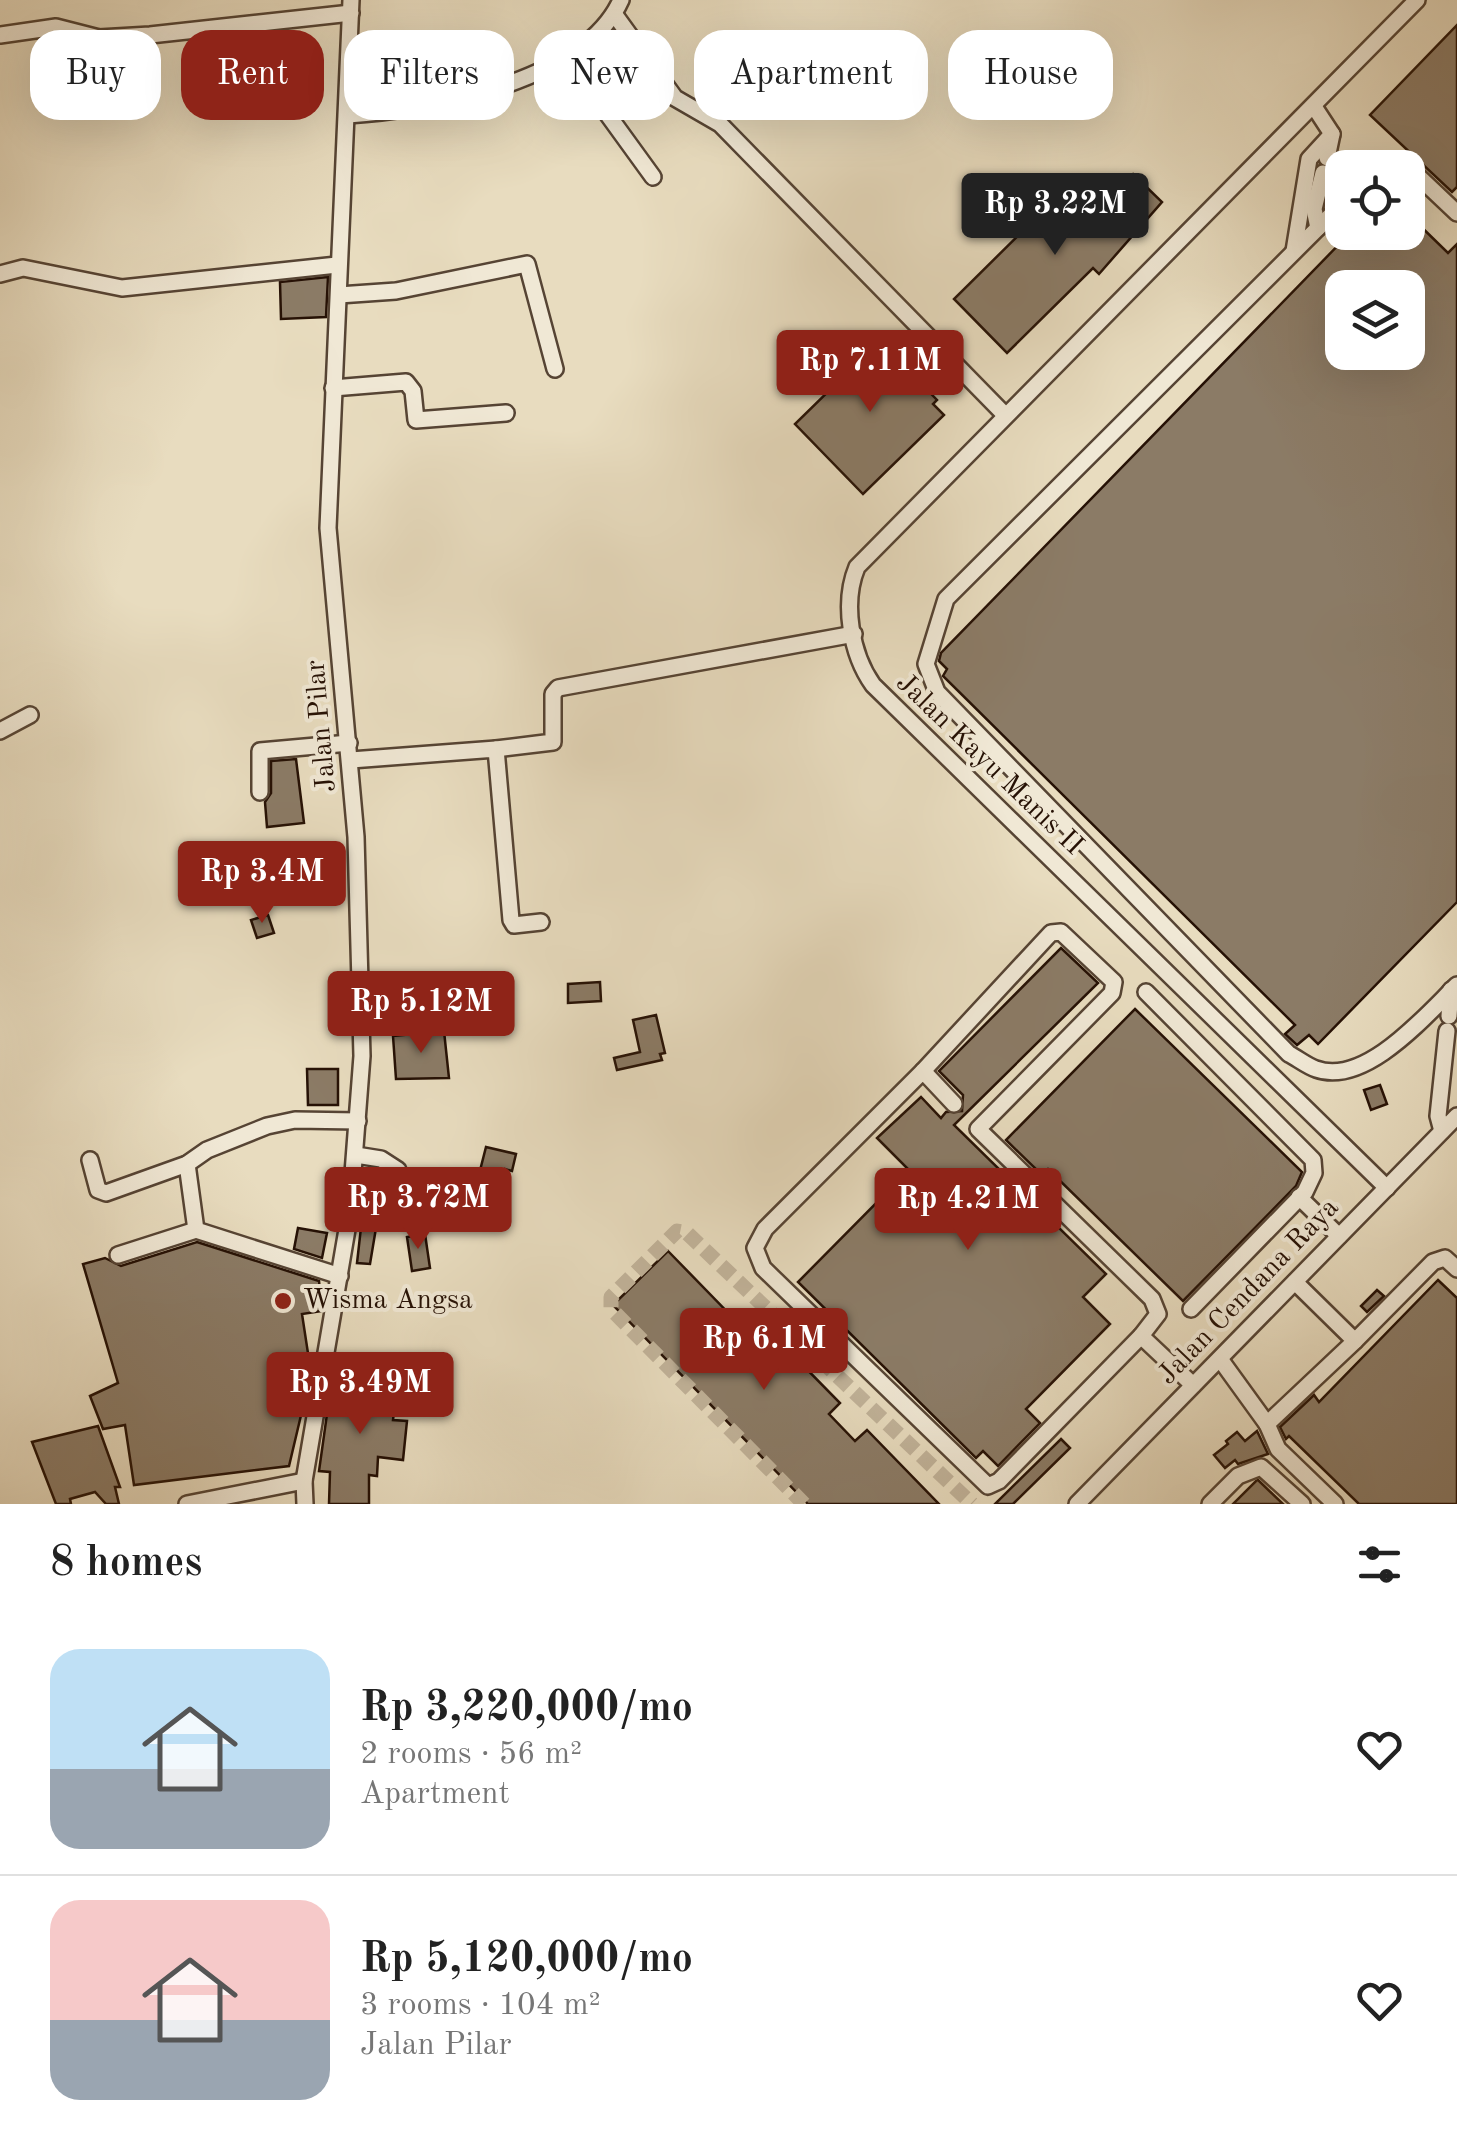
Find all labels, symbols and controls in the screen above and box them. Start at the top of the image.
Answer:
chip: Buy [30,30,161,120]
chip: Rent [181,30,324,120]
chip: Filters [344,30,514,120]
chip: New [534,30,674,120]
chip: Apartment [694,30,928,120]
chip: House [948,30,1113,120]
map controls [1325,150,1425,370]
button: locate [1325,150,1425,250]
pin: Rp 3.22M [952,173,1158,258]
text: Rp 3.22M [984,189,1126,221]
button: layers [1325,270,1425,370]
pin: Rp 7.11M [767,330,973,415]
text: Rp 7.11M [799,346,941,378]
street label: Jalan Pilar [302,659,342,793]
street label: Jalan Kayu Manis II [890,669,1088,861]
pin: Rp 3.4M [170,841,354,926]
text: Rp 3.4M [200,857,324,889]
pin: Rp 5.12M [318,971,524,1056]
text: Rp 5.12M [350,987,492,1019]
pin: Rp 3.72M [315,1167,521,1252]
pin: Rp 4.21M [865,1168,1071,1253]
text: Rp 3.72M [347,1183,489,1215]
text: Rp 4.21M [897,1184,1039,1216]
street label: Jalan Cendana Raya [1153,1193,1345,1390]
place label: Wisma Angsa [303,1287,473,1315]
marker: Wisma Angsa [272,1290,294,1312]
pin: Rp 6.1M [672,1308,856,1393]
text: Rp 6.1M [702,1324,826,1356]
pin: Rp 3.49M [257,1352,463,1437]
text: Rp 3.49M [289,1368,431,1400]
icon: filters [1352,1537,1407,1592]
text: 8 homes [50,1543,202,1585]
text: Rp 3,220,000/mo [360,1688,693,1730]
icon: home [130,1689,250,1809]
icon: heart [1352,1722,1407,1777]
text: 2 rooms · 56 m² [360,1739,582,1771]
text: Apartment [360,1779,510,1811]
text: Rp 5,120,000/mo [360,1939,693,1981]
icon: home [130,1940,250,2060]
icon: heart [1352,1973,1407,2028]
text: 3 rooms · 104 m² [360,1990,601,2022]
text: Jalan Pilar [360,2030,512,2062]

